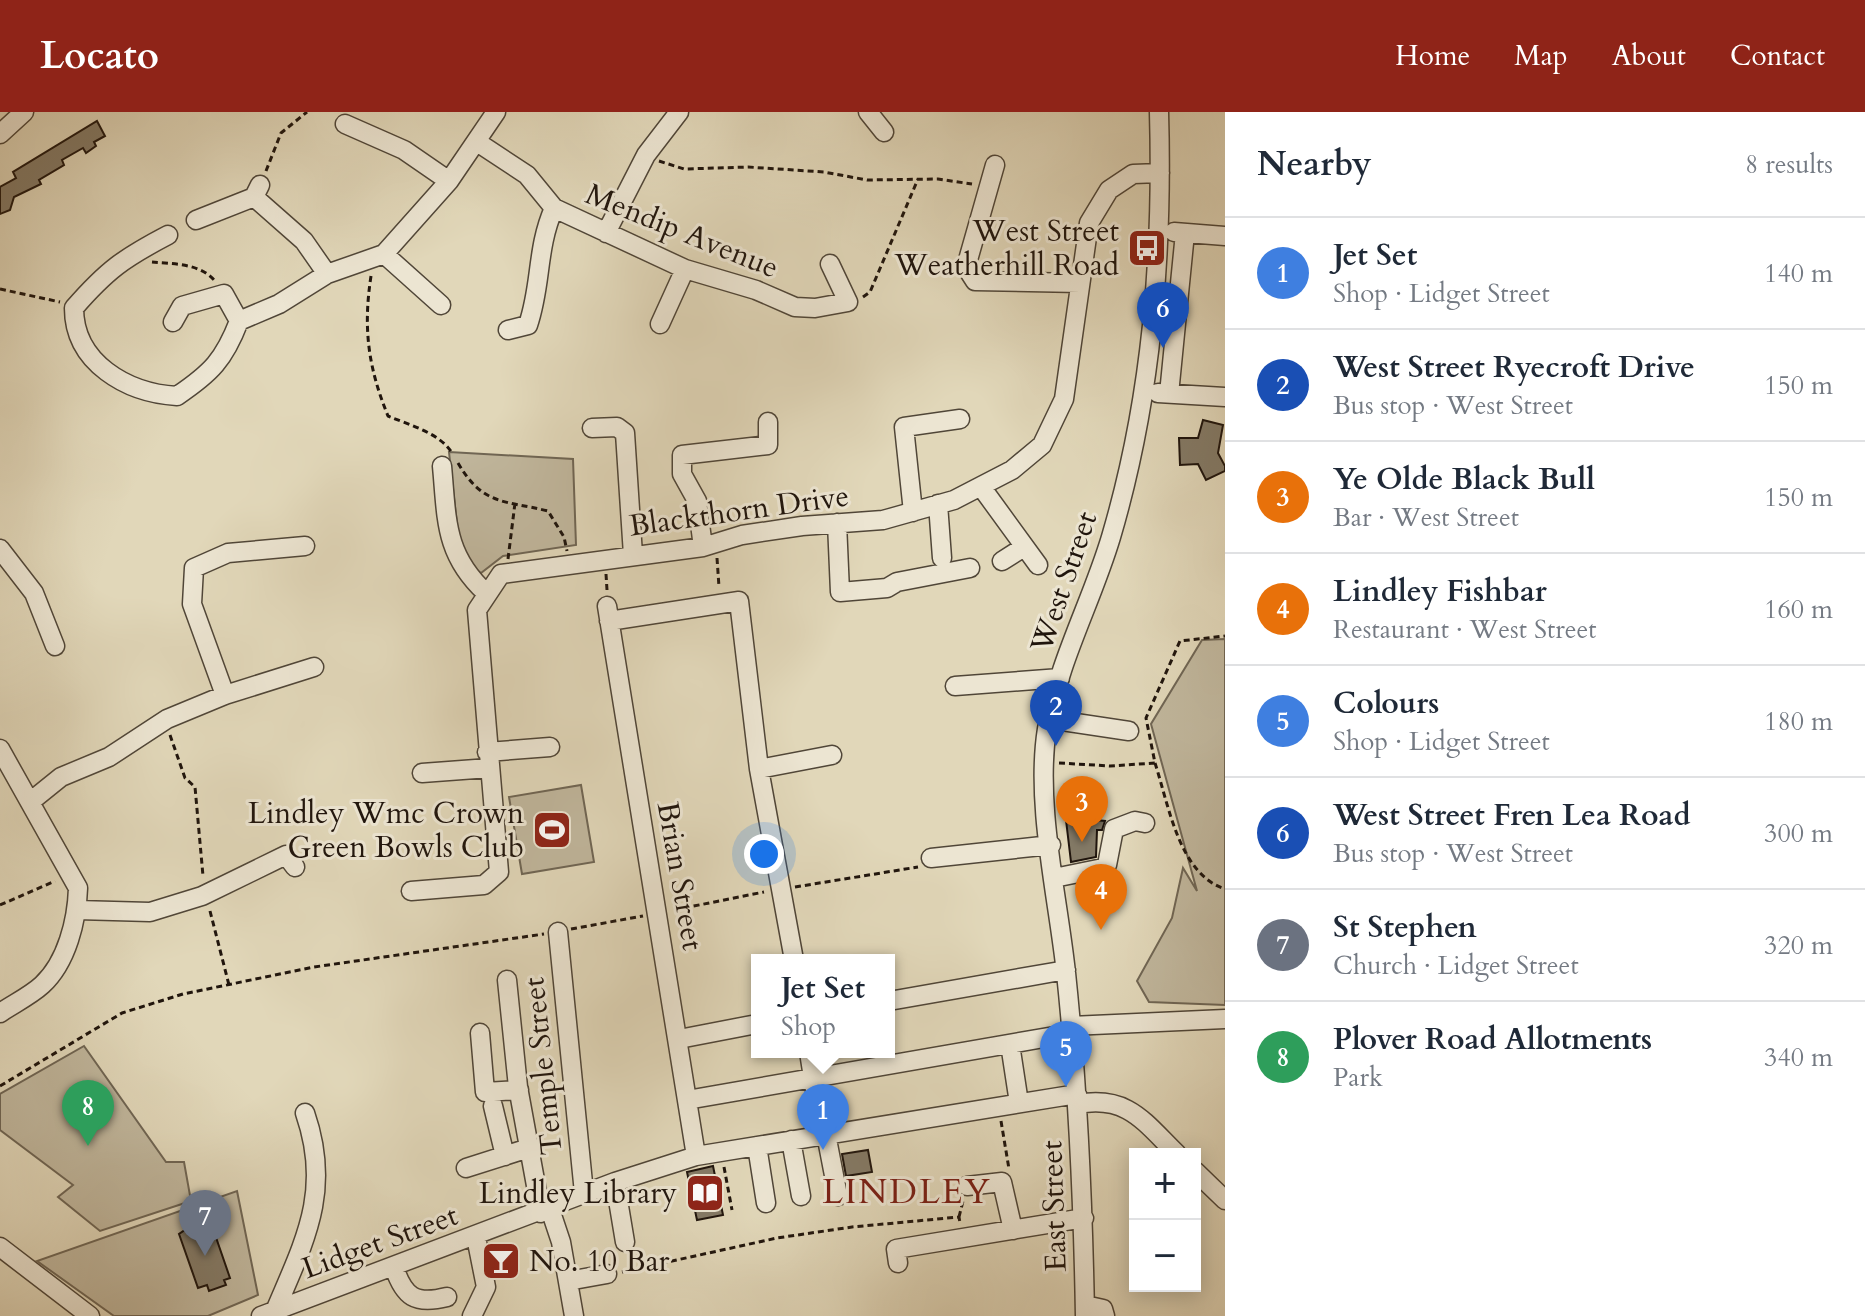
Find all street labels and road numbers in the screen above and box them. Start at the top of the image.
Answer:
street label: Mendip Avenue [579,174,785,288]
street label: Blackthorn Drive [626,475,852,547]
street label: West Street [1020,506,1107,659]
street label: Brian Street [647,799,713,954]
street label: Temple Street [513,975,573,1157]
street label: East Street [1031,1139,1077,1272]
street label: Lidget Street [297,1195,464,1289]

